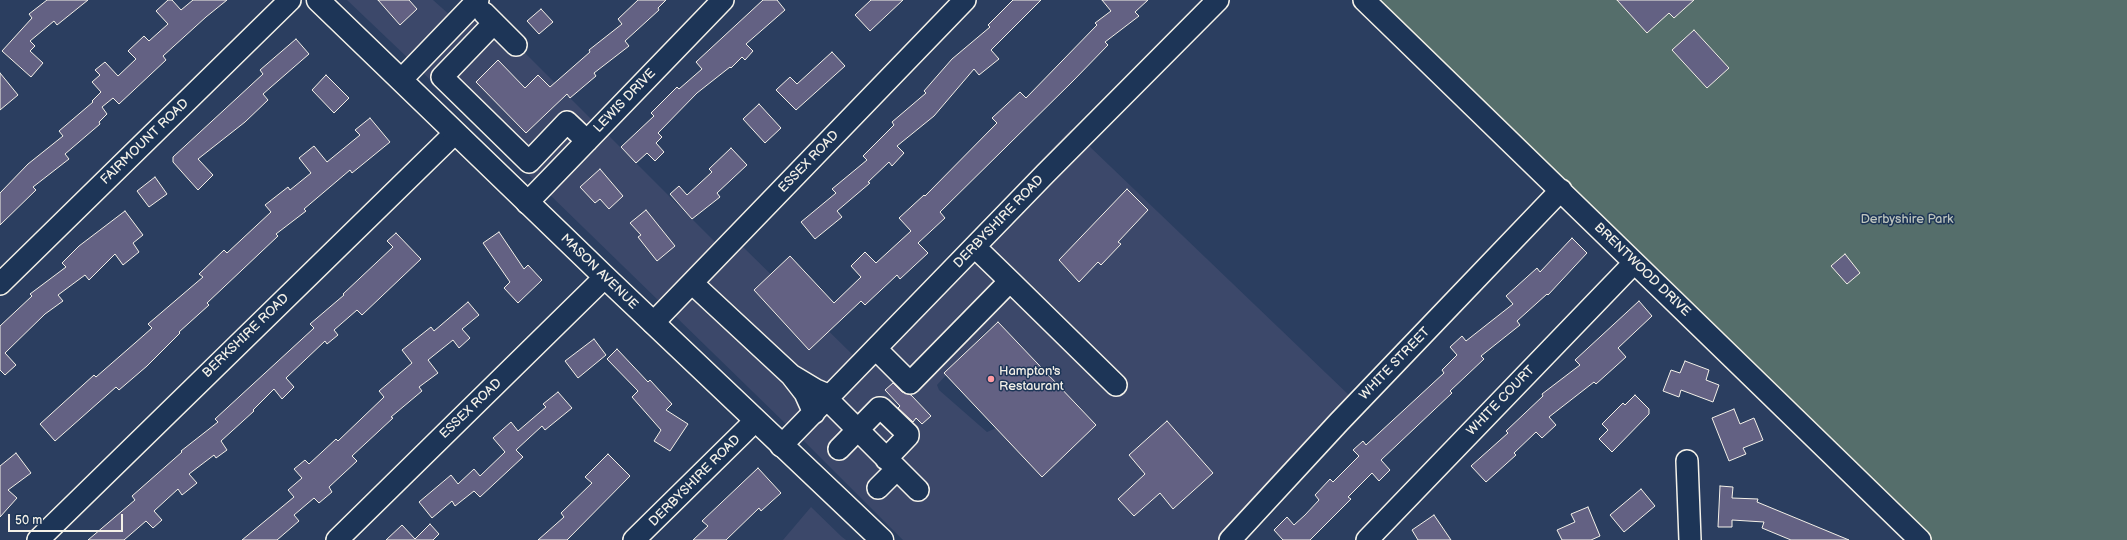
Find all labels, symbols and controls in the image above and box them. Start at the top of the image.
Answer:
street label: LEWIS DRIVE [591,66,659,136]
street label: FAIRMOUNT ROAD [98,96,192,188]
street label: ESSEX ROAD [776,128,842,196]
street label: DERBYSHIRE ROAD [951,172,1047,272]
park label: Derbyshire Park [1861,212,1953,228]
street label: BRENTWOOD DRIVE [1591,220,1693,320]
street label: MASON AVENUE [557,231,641,313]
street label: BERKSHIRE ROAD [200,291,292,381]
street label: WHITE STREET [1356,324,1434,404]
street label: WHITE COURT [1464,363,1538,439]
place label: Hampton's Restaurant [999,364,1064,395]
marker: Hampton's Restaurant [986,374,996,384]
street label: ESSEX ROAD [437,376,505,442]
street label: DERBYSHIRE ROAD [646,432,744,530]
scale bar [10,506,125,532]
text: 50 m [15,513,42,528]

